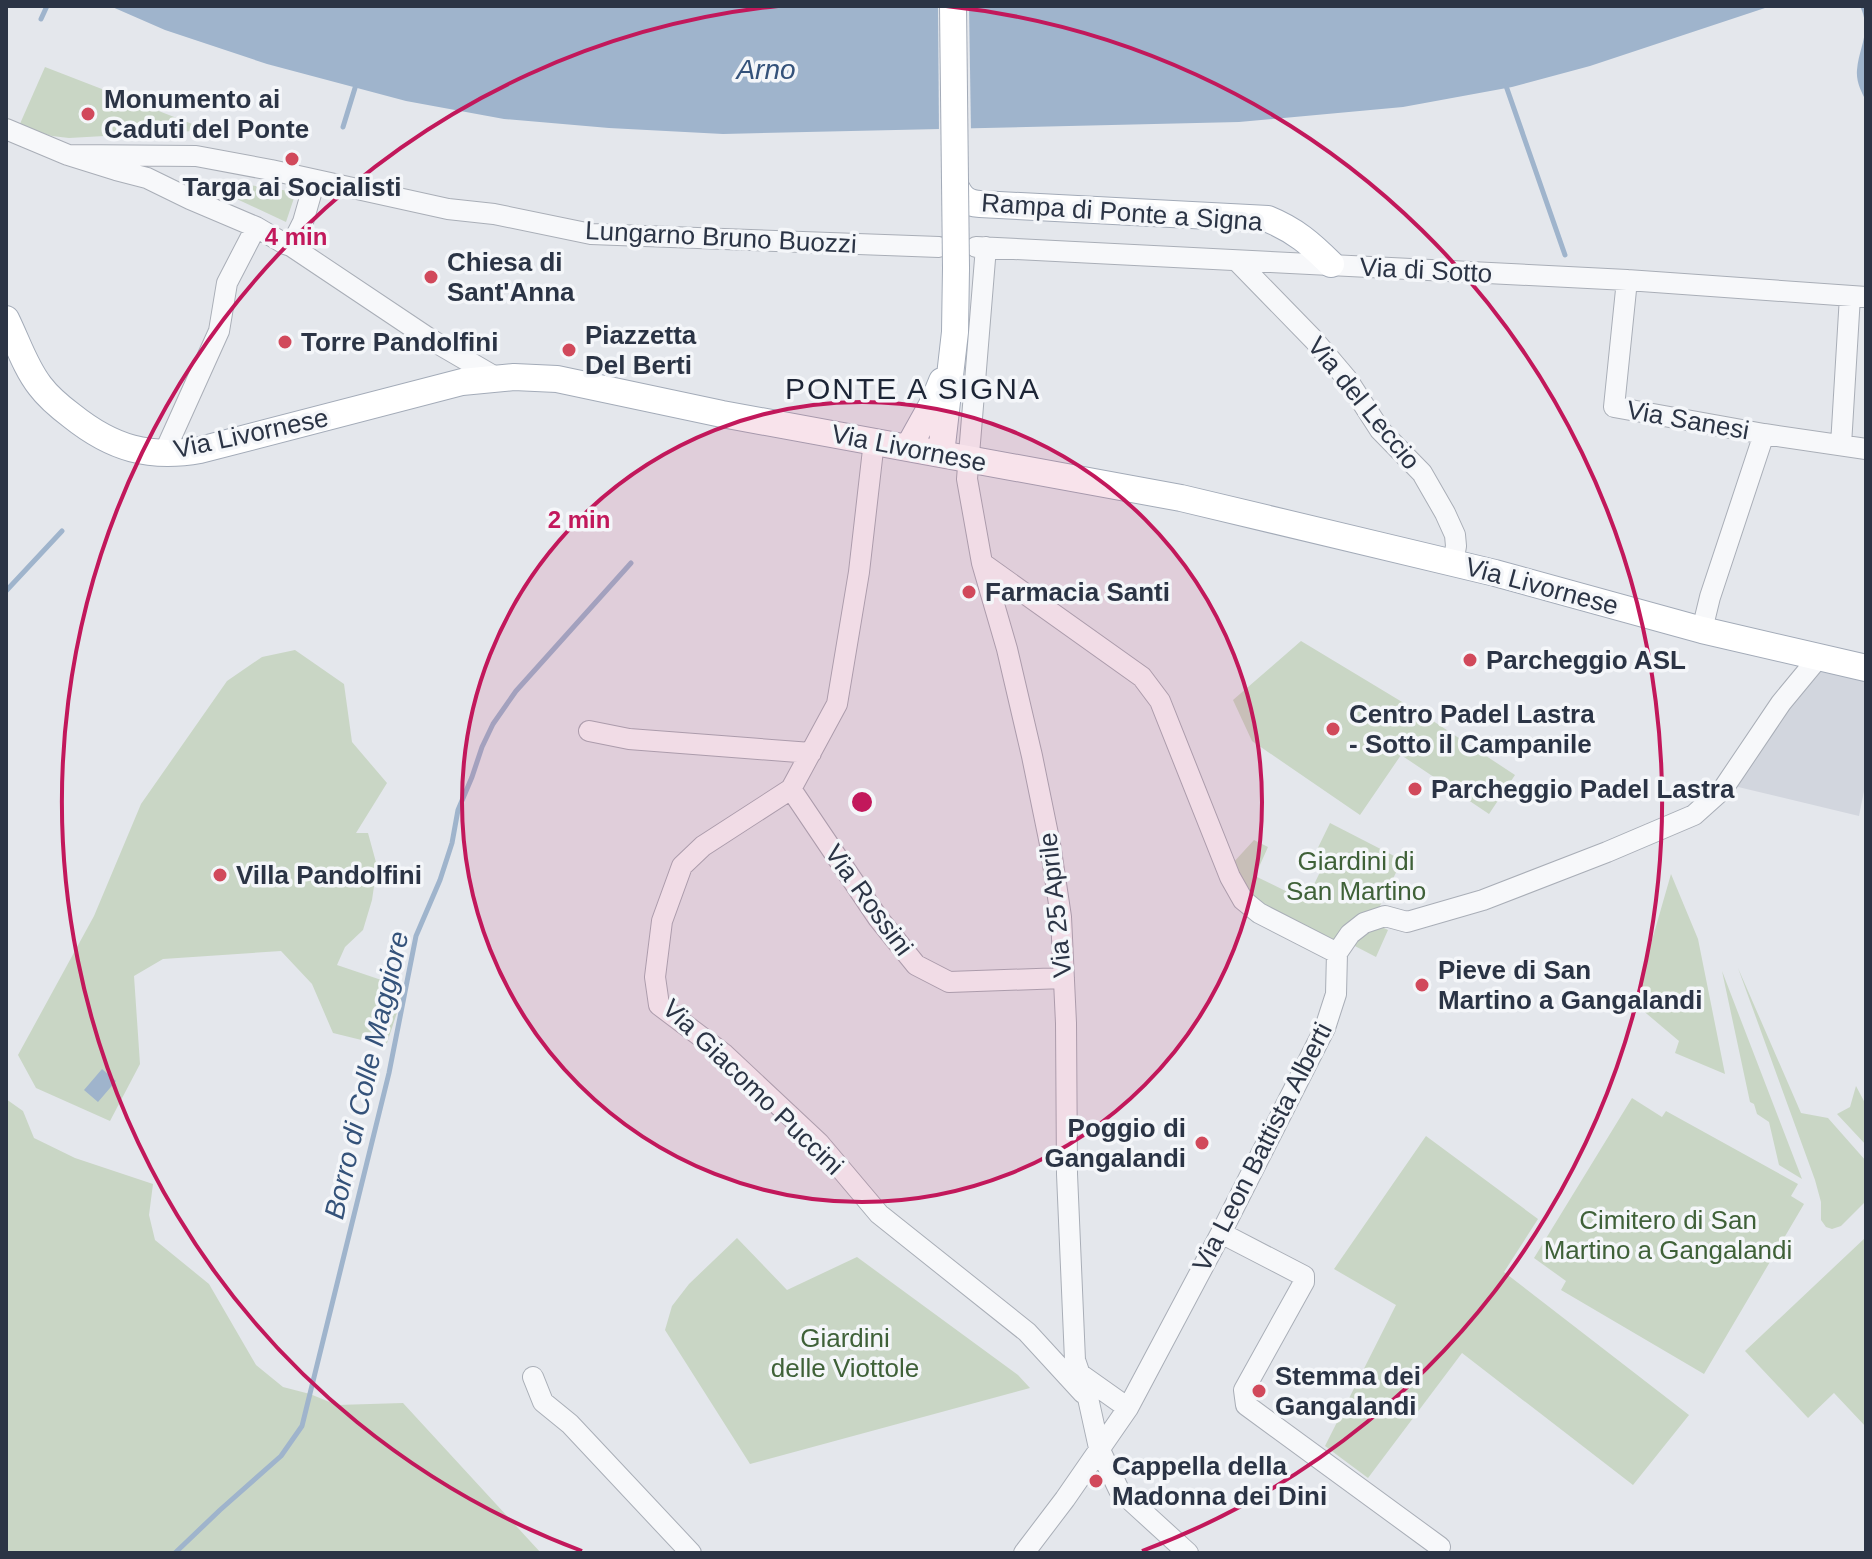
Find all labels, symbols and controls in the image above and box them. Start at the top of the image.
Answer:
water label: Arno [734,54,796,85]
place label: Monumento ai Caduti del Ponte [104,84,309,144]
marker: Monumento ai Caduti del Ponte [79,105,97,123]
marker: Targa ai Socialisti [283,150,301,168]
place label: Targa ai Socialisti [182,172,402,202]
street label: Rampa di Ponte a Signa [980,187,1264,237]
street label: Lungarno Bruno Buozzi [585,215,857,259]
text: 4 min [265,223,327,250]
place label: Chiesa di Sant'Anna [447,247,575,307]
street label: Via di Sotto [1359,252,1493,288]
marker: Chiesa di Sant'Anna [422,268,440,286]
place label: Piazzetta Del Berti [585,320,697,380]
place label: Torre Pandolfini [301,327,498,357]
street label: Via del Leccio [1302,331,1426,475]
marker: Torre Pandolfini [276,333,294,351]
marker: Piazzetta Del Berti [560,341,578,359]
district label: PONTE A SIGNA [785,372,1041,405]
street label: Via Sanesi [1624,394,1752,446]
street label: Via Livornese [171,402,331,464]
street label: Via Livornese [829,418,989,478]
text: 2 min [548,506,610,533]
street label: Via Livornese [1462,551,1622,621]
place label: Farmacia Santi [985,577,1170,607]
marker: Farmacia Santi [960,583,978,601]
place label: Parcheggio ASL [1486,645,1686,675]
marker: Parcheggio ASL [1461,651,1479,669]
place label: Centro Padel Lastra - Sotto il Campanile [1349,699,1595,759]
marker: Centro Padel Lastra - Sotto il Campanile [1324,720,1342,738]
place label: Parcheggio Padel Lastra [1431,774,1735,804]
marker: Parcheggio Padel Lastra [1406,780,1424,798]
centre of rings [848,788,876,816]
street label: Via 25 Aprile [1032,831,1078,979]
street label: Via Rossini [819,839,919,961]
park label: Giardini di San Martino [1286,846,1426,906]
place label: Villa Pandolfini [236,860,422,890]
marker: Villa Pandolfini [211,866,229,884]
water label: Borro di Colle Maggiore [318,928,415,1222]
place label: Pieve di San Martino a Gangalandi [1438,955,1702,1015]
marker: Pieve di San Martino a Gangalandi [1413,976,1431,994]
street label: Via Giacomo Puccini [656,993,850,1181]
street label: Via Leon Battista Alberti [1186,1017,1338,1277]
place label: Poggio di Gangalandi [1044,1113,1186,1173]
marker: Poggio di Gangalandi [1193,1134,1211,1152]
park label: Cimitero di San Martino a Gangalandi [1544,1205,1792,1265]
park label: Giardini delle Viottole [771,1323,919,1383]
place label: Stemma dei Gangalandi [1275,1361,1421,1421]
marker: Stemma dei Gangalandi [1250,1382,1268,1400]
place label: Cappella della Madonna dei Dini [1112,1451,1327,1511]
marker: Cappella della Madonna dei Dini [1087,1472,1105,1490]

